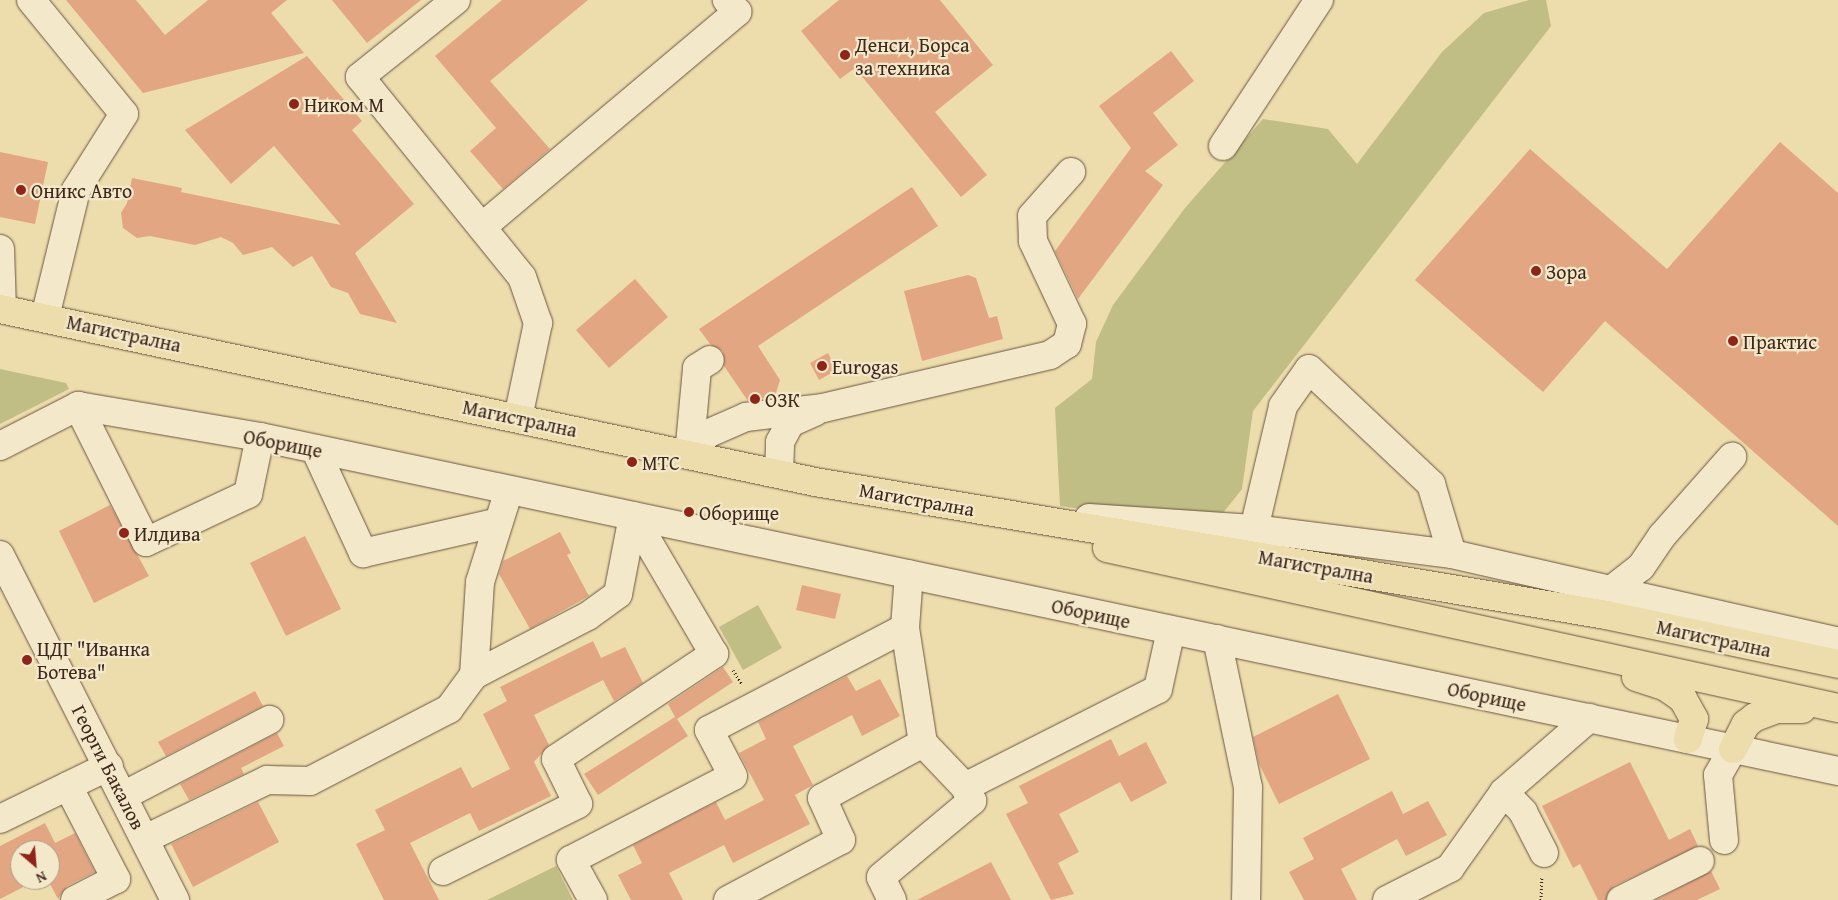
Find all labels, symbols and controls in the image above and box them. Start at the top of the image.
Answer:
place label: Денси, Борса за техника [855,32,970,79]
marker: Денси, Борса за техника [839,49,851,61]
place label: Ником М [304,92,384,116]
marker: Ником М [288,98,300,110]
place label: Оникс Авто [31,178,132,202]
marker: Оникс Авто [15,184,27,196]
place label: Зора [1546,259,1587,283]
marker: Зора [1530,265,1542,277]
street label: Магистрална [65,309,183,357]
place label: Практис [1743,329,1817,353]
marker: Практис [1727,335,1739,347]
place label: Eurogas [832,354,898,378]
marker: Eurogas [816,360,828,372]
place label: ОЗК [765,387,800,411]
marker: ОЗК [749,393,761,405]
street label: Магистрална [461,394,579,442]
street label: Оборище [241,424,325,462]
place label: МТС [642,450,680,474]
marker: МТС [626,456,638,468]
street label: Магистрална [858,477,976,521]
place label: Оборище [699,500,779,524]
marker: Оборище [683,506,695,518]
place label: Илдива [134,521,201,545]
marker: Илдива [118,527,130,539]
street label: Магистрална [1257,544,1375,588]
street label: Оборище [1049,593,1133,633]
street label: Магистрална [1655,614,1773,662]
place label: ЦДГ "Иванка Ботева" [37,636,150,683]
marker: ЦДГ "Иванка Ботева" [21,654,33,666]
street label: Оборище [1445,676,1529,716]
street label: Георги Бакалов [67,701,151,833]
north arrow [10,840,60,890]
text: N [33,866,50,889]

